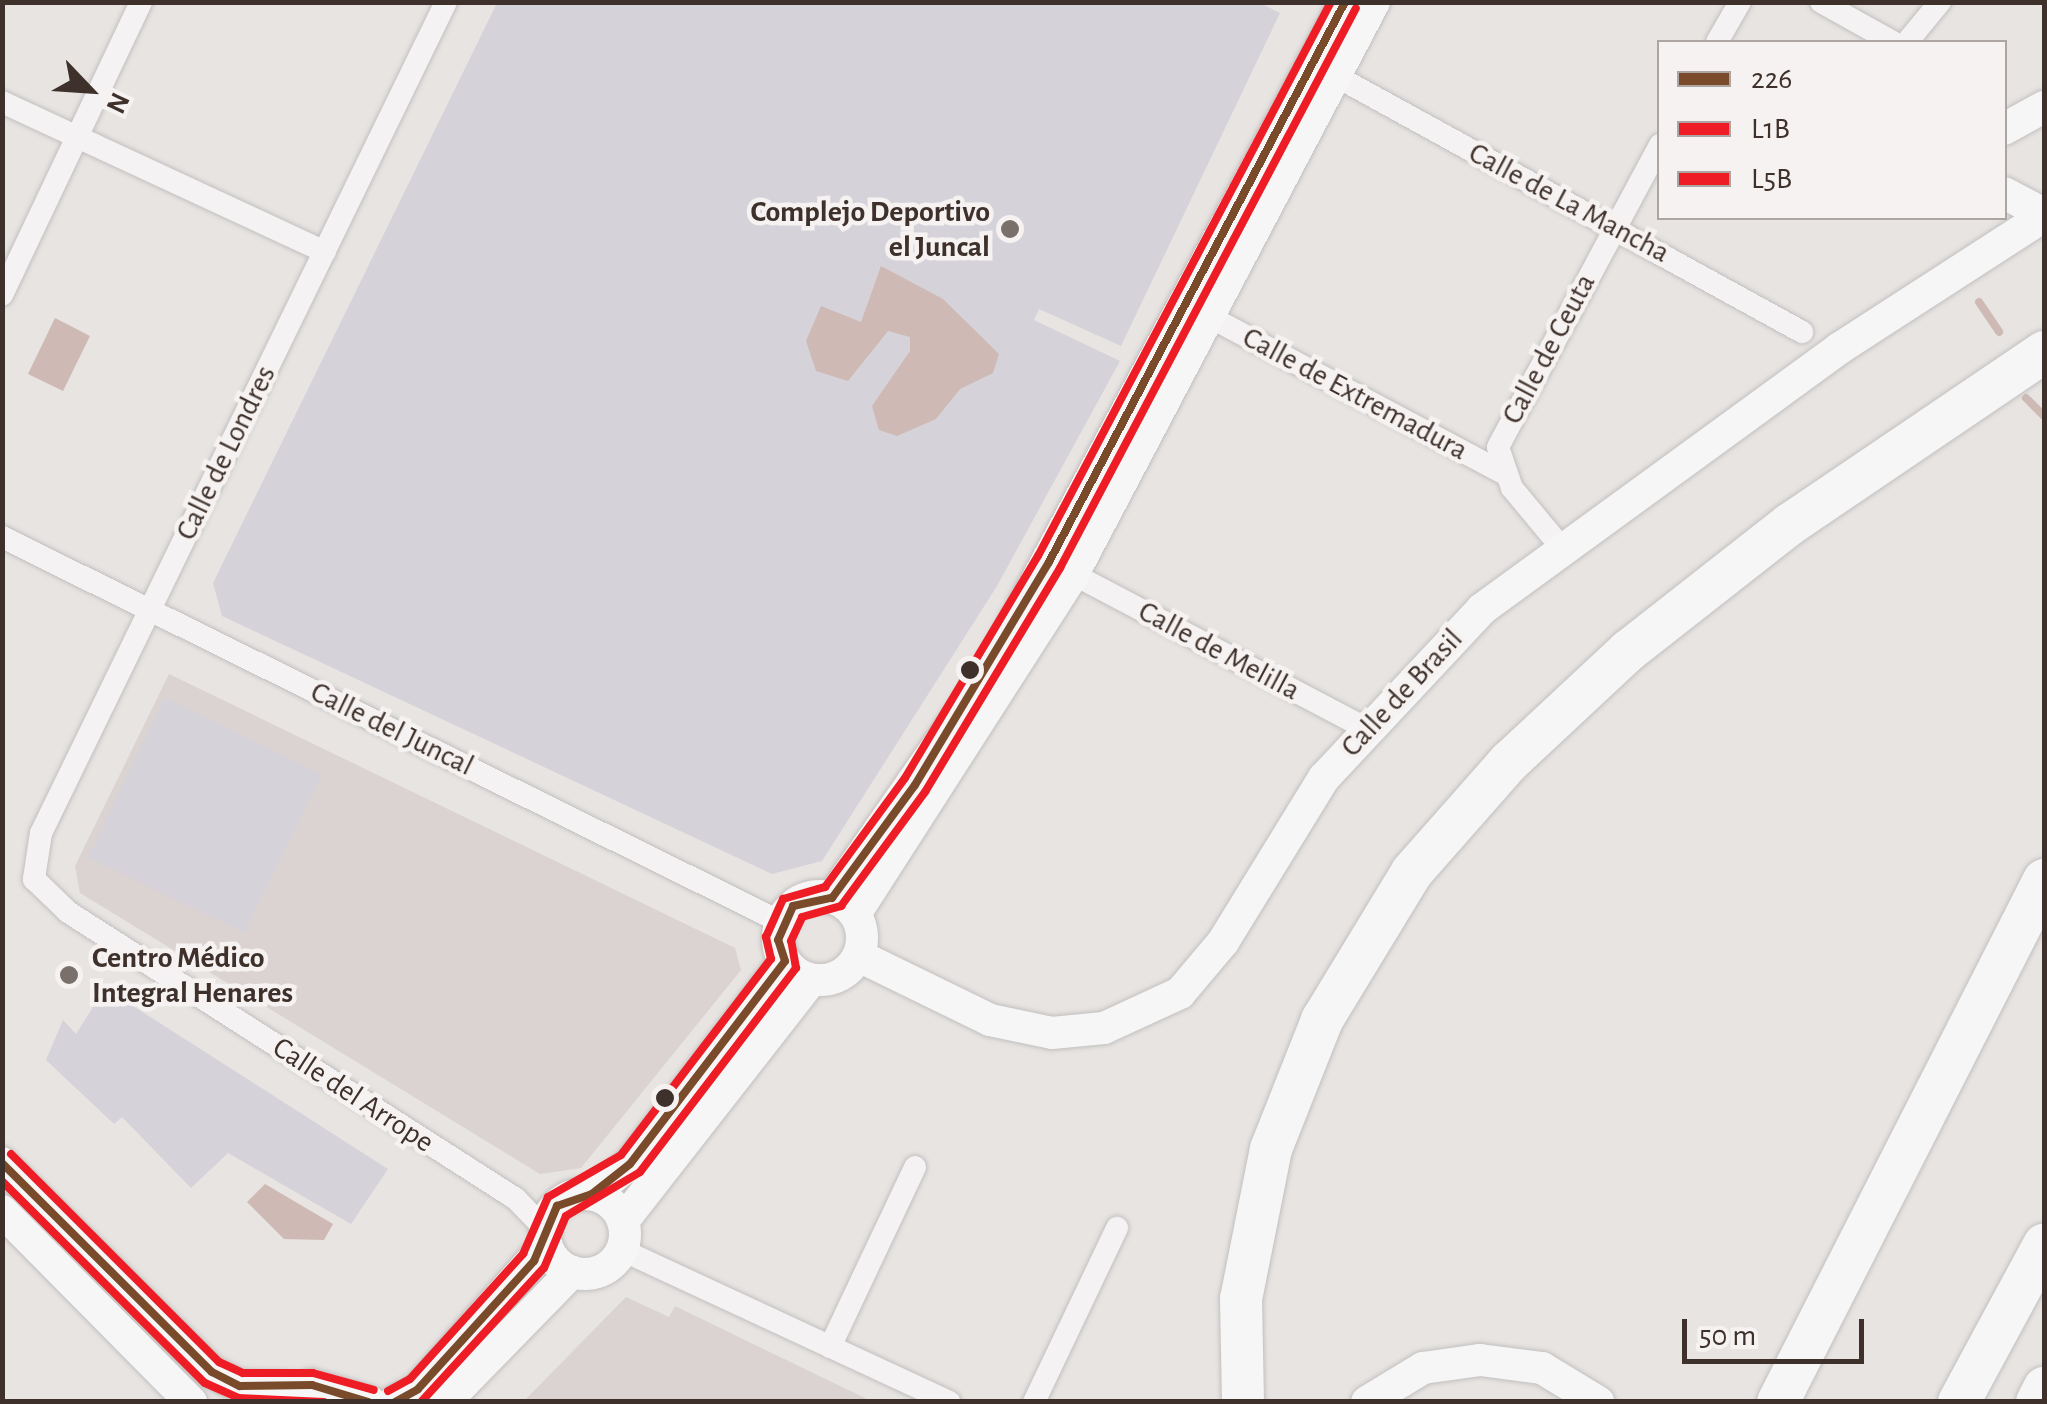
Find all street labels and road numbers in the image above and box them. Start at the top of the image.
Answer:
street label: Calle de La Mancha [1463,135,1675,271]
street label: Calle de Ceuta [1494,268,1604,430]
street label: Calle de Extremadura [1236,320,1474,468]
street label: Calle de Londres [168,360,284,546]
street label: Calle de Melilla [1132,593,1306,709]
street label: Calle de Brasil [1334,621,1470,765]
street label: Calle del Juncal [305,674,479,784]
street label: Calle del Arrope [266,1030,440,1160]

